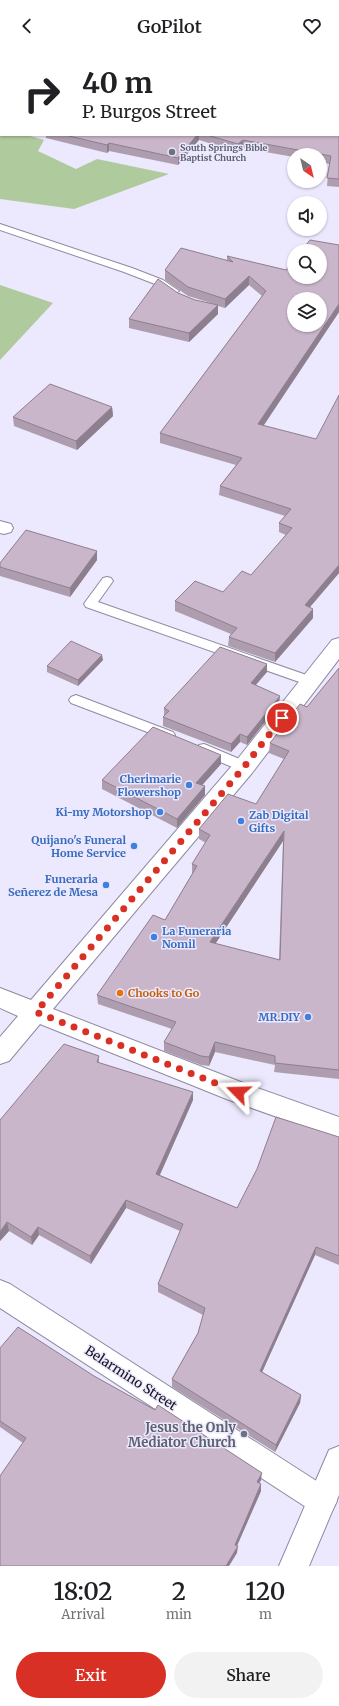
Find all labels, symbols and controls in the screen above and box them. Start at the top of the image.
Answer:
icon: back [16,15,38,37]
text: GoPilot [137,15,202,38]
icon: heart [301,15,323,37]
text: 40 m [82,65,153,101]
icon: right [16,68,68,120]
text: P. Burgos Street [82,100,217,123]
place label: South Springs Bible Baptist Church [180,142,268,163]
marker: South Springs Bible Baptist Church [167,147,177,157]
north arrow [287,148,327,188]
map controls [287,148,327,332]
button: sound [287,196,327,236]
button: search [287,244,327,284]
button: layers [287,292,327,332]
pin [265,701,299,735]
icon: arrive [271,707,293,729]
place label: Cherimarie Flowershop [117,772,181,799]
marker: Cherimarie Flowershop [184,780,194,790]
place label: Ki-my Motorshop [56,805,152,819]
marker: Ki-my Motorshop [155,807,165,817]
place label: Zab Digital Gifts [249,808,309,835]
marker: Zab Digital Gifts [236,816,246,826]
place label: Quijano's Funeral Home Service [31,833,126,860]
marker: Quijano's Funeral Home Service [129,841,139,851]
place label: Funeraria Señerez de Mesa [8,872,98,899]
marker: Funeraria Señerez de Mesa [101,880,111,890]
place label: La Funeraria Nomil [162,924,231,951]
marker: La Funeraria Nomil [149,932,159,942]
place label: Chooks to Go [128,986,200,1000]
marker: Chooks to Go [115,988,125,998]
place label: MR.DIY [258,1010,301,1024]
marker: MR.DIY [303,1012,313,1022]
position arrow [217,1071,259,1113]
street label: Belarmino Street [82,1342,180,1414]
place label: Jesus the Only Mediator Church [128,1419,236,1451]
marker: Jesus the Only Mediator Church [239,1429,249,1439]
text: 18:02 [54,1576,112,1607]
text: 2 [172,1576,186,1607]
text: 120 [245,1576,285,1607]
text: Arrival [61,1606,105,1623]
text: min [166,1606,192,1623]
text: m [259,1606,272,1623]
button: Exit [16,1652,166,1698]
button: Share [174,1652,323,1698]

